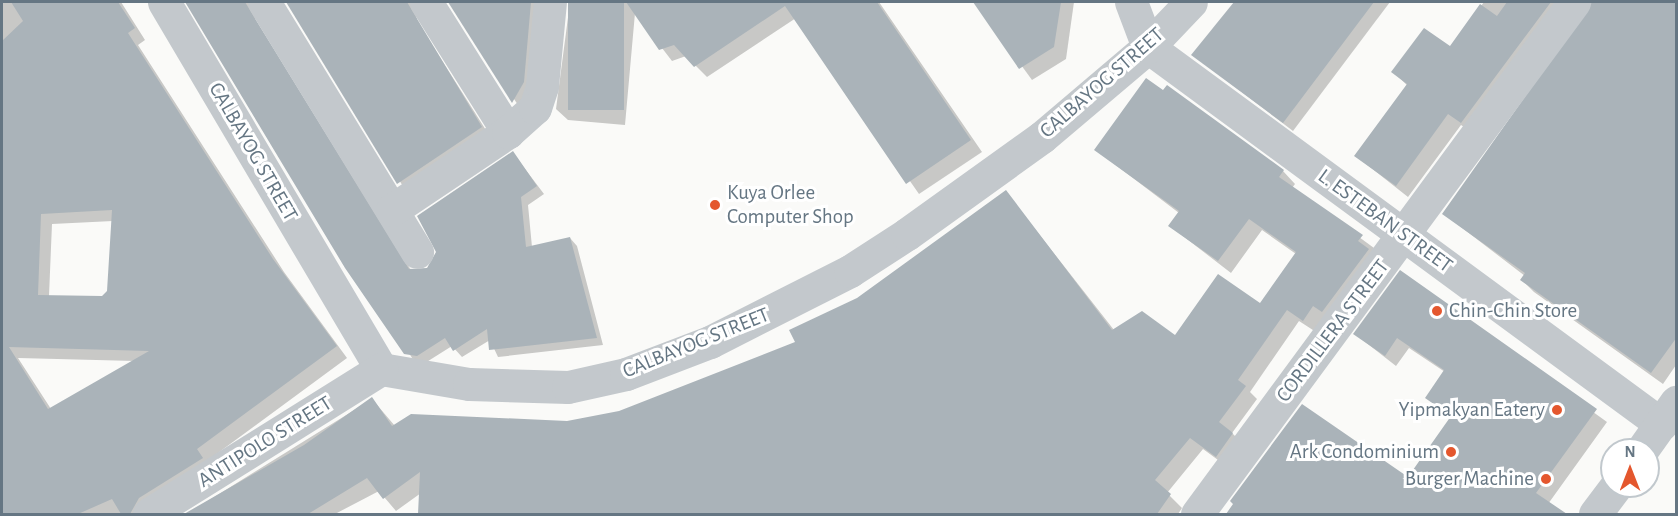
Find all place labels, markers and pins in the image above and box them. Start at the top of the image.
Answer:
place label: Kuya Orlee Computer Shop [727,180,854,230]
marker: Kuya Orlee Computer Shop [708,198,722,212]
place label: Chin-Chin Store [1449,298,1577,324]
marker: Chin-Chin Store [1430,304,1444,318]
place label: Yipmakyan Eatery [1399,397,1545,423]
marker: Yipmakyan Eatery [1550,403,1564,417]
place label: Ark Condominium [1290,439,1439,465]
marker: Ark Condominium [1444,445,1458,459]
place label: Burger Machine [1405,466,1534,492]
marker: Burger Machine [1539,472,1553,486]

